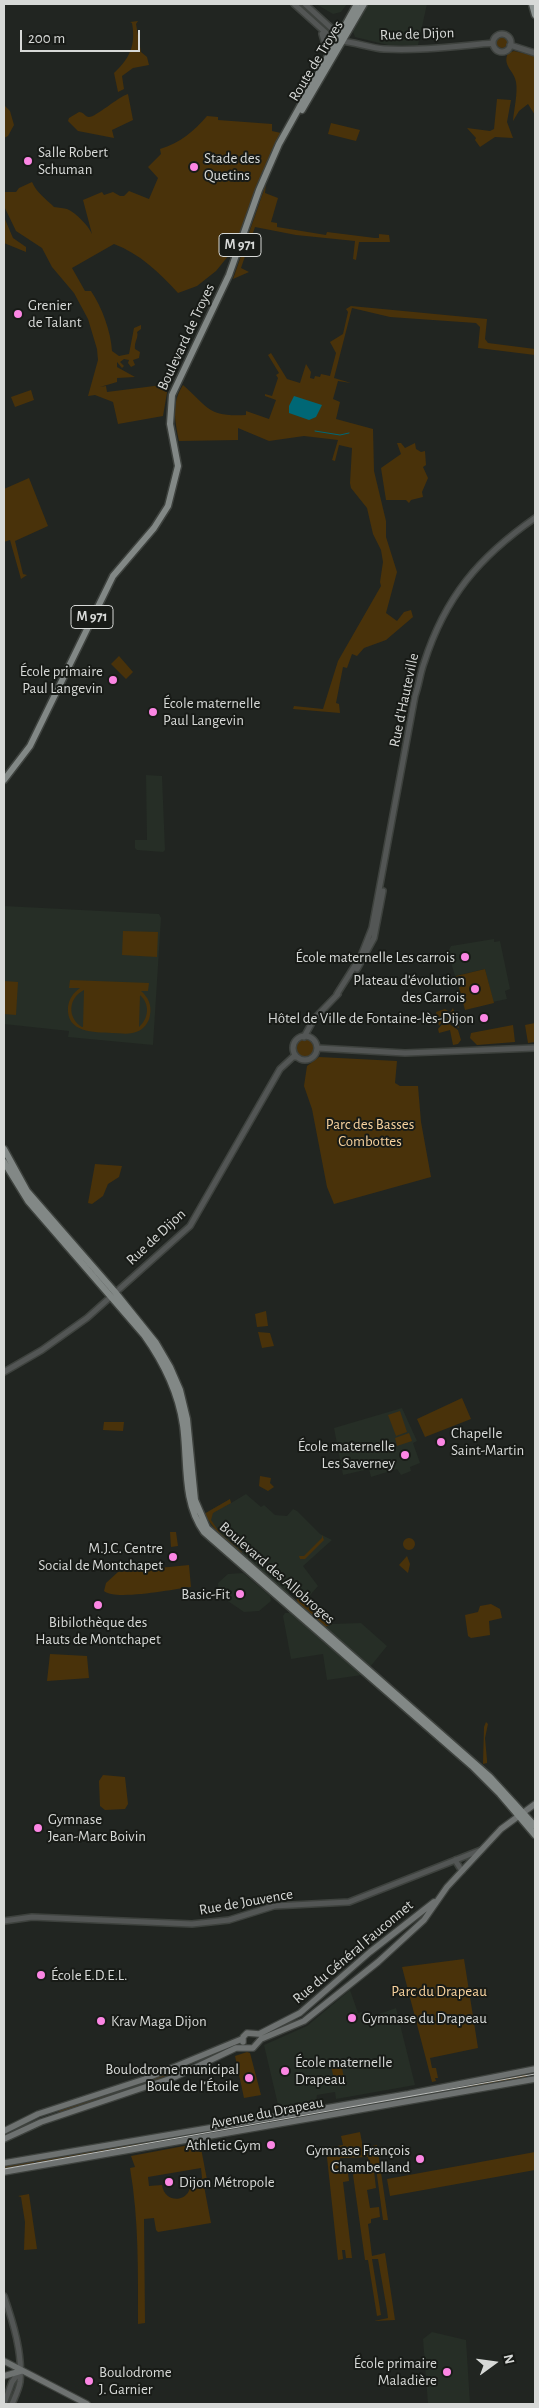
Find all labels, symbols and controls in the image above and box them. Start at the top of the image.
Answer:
street label: Route de Troyes [285,17,347,105]
scale bar [22,20,142,52]
street label: Rue de Dijon [379,24,455,44]
text: 200 m [28,31,65,46]
place label: Salle Robert Schuman [38,143,108,178]
place label: Stade des Quetins [204,149,260,184]
marker: Salle Robert Schuman [22,155,34,167]
marker: Stade des Quetins [188,161,200,173]
road number: M 971 [219,234,261,256]
street label: Boulevard de Troyes [153,281,219,393]
place label: Grenier de Talant [28,296,81,331]
marker: Grenier de Talant [12,308,24,320]
road number: M 971 [71,606,113,628]
street label: Rue d'Hauteville [385,651,423,749]
place label: École primaire Paul Langevin [20,662,103,697]
marker: École primaire Paul Langevin [107,674,119,686]
place label: École maternelle Paul Langevin [163,694,260,729]
marker: École maternelle Paul Langevin [147,706,159,718]
place label: École maternelle Les carrois [296,948,455,966]
marker: École maternelle Les carrois [459,951,471,963]
place label: Plateau d'évolution des Carrois [353,971,465,1006]
marker: Plateau d'évolution des Carrois [469,983,481,995]
place label: Hôtel de Ville de Fontaine-lès-Dijon [268,1009,474,1027]
marker: Hôtel de Ville de Fontaine-lès-Dijon [478,1012,490,1024]
park label: Parc des Basses Combottes [326,1115,414,1150]
street label: Rue de Dijon [123,1205,189,1269]
place label: Chapelle Saint-Martin [451,1424,524,1459]
marker: Chapelle Saint-Martin [435,1436,447,1448]
place label: École maternelle Les Saverney [298,1437,395,1472]
marker: École maternelle Les Saverney [399,1449,411,1461]
street label: Boulevard des Allobroges [216,1518,338,1628]
place label: M.J.C. Centre Social de Montchapet [38,1539,163,1574]
marker: M.J.C. Centre Social de Montchapet [167,1551,179,1563]
place label: Basic-Fit [181,1585,230,1603]
marker: Basic-Fit [234,1588,246,1600]
marker: Bibilothèque des Hauts de Montchapet [92,1599,104,1611]
place label: Bibilothèque des Hauts de Montchapet [35,1613,161,1648]
place label: Gymnase Jean-Marc Boivin [48,1810,146,1845]
marker: Gymnase Jean-Marc Boivin [32,1822,44,1834]
street label: Rue de Jouvence [198,1885,294,1919]
street label: Rue du Général Fauconnet [289,1896,417,2008]
place label: École E.D.E.L. [51,1966,128,1984]
marker: École E.D.E.L. [35,1969,47,1981]
park label: Parc du Drapeau [391,1982,487,2000]
place label: Gymnase du Drapeau [362,2009,487,2027]
place label: Krav Maga Dijon [111,2012,207,2030]
marker: Gymnase du Drapeau [346,2012,358,2024]
marker: Krav Maga Dijon [95,2015,107,2027]
place label: École maternelle Drapeau [295,2053,392,2088]
place label: Boulodrome municipal Boule de l'Étoile [105,2060,239,2095]
marker: École maternelle Drapeau [279,2065,291,2077]
marker: Boulodrome municipal Boule de l'Étoile [243,2072,255,2084]
street label: Avenue du Drapeau [209,2093,325,2133]
place label: Athletic Gym [186,2136,261,2154]
marker: Athletic Gym [265,2139,277,2151]
place label: Gymnase François Chambelland [306,2141,410,2176]
marker: Gymnase François Chambelland [414,2153,426,2165]
place label: Dijon Métropole [179,2173,275,2191]
marker: Dijon Métropole [163,2176,175,2188]
north arrow [469,2338,519,2388]
text: N [501,2353,517,2366]
place label: École primaire Maladière [354,2354,437,2389]
place label: Boulodrome J. Garnier [99,2363,172,2398]
marker: École primaire Maladière [441,2366,453,2378]
marker: Boulodrome J. Garnier [83,2375,95,2387]

